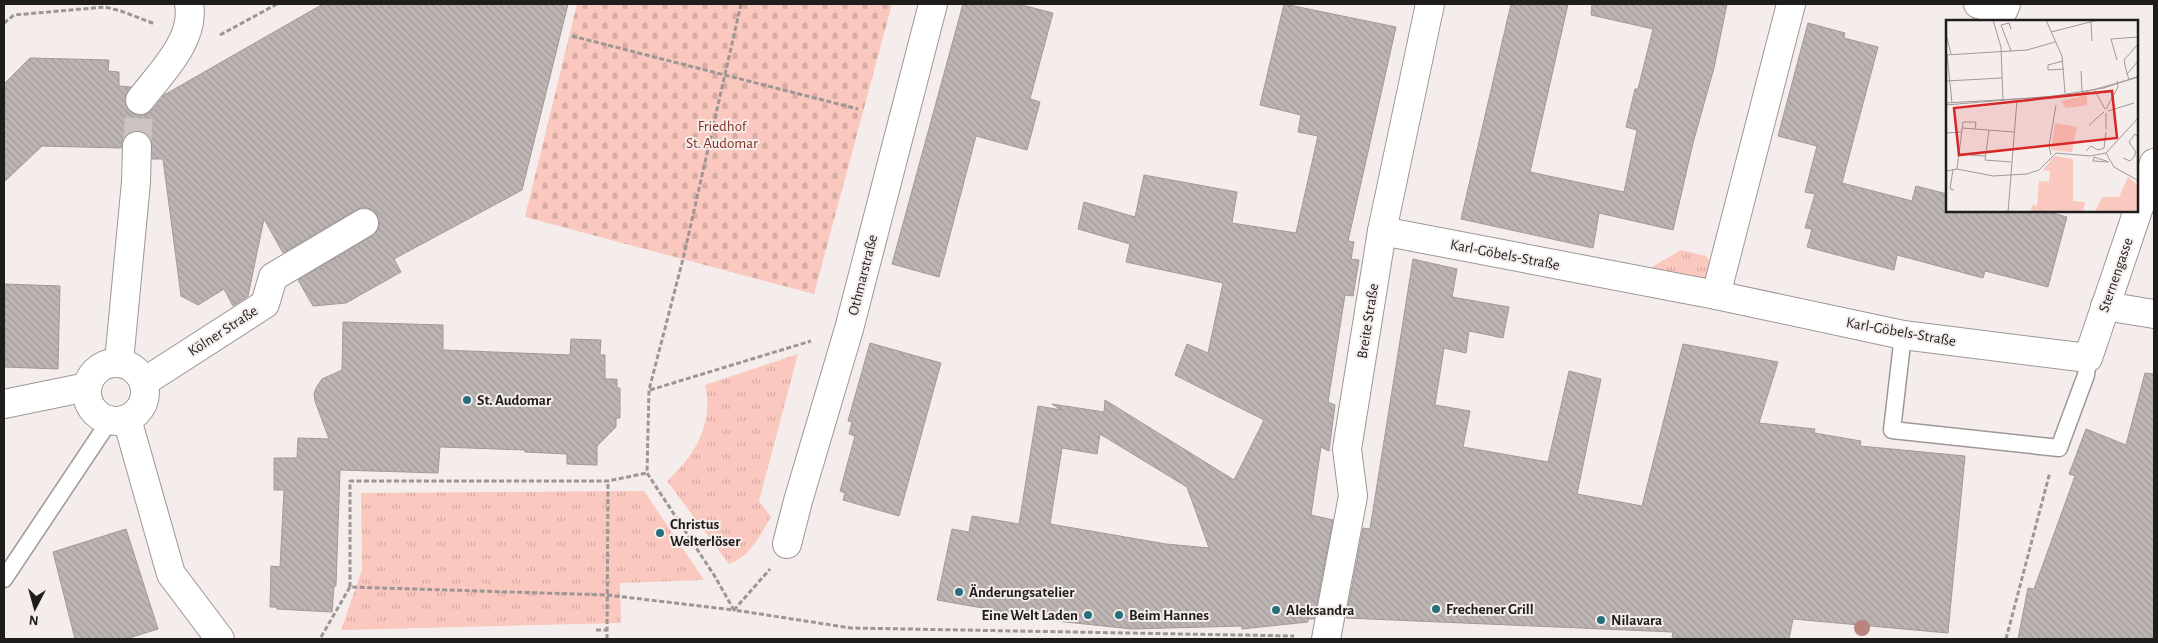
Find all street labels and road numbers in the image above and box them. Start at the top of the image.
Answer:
street label: Othmarstraße [846,233,880,317]
street label: Sternengasse [2096,236,2136,314]
street label: Karl-Göbels-Straße [1449,237,1561,273]
street label: Breite Straße [1355,282,1381,360]
street label: Kölner Straße [186,303,261,359]
street label: Karl-Göbels-Straße [1845,315,1957,349]

